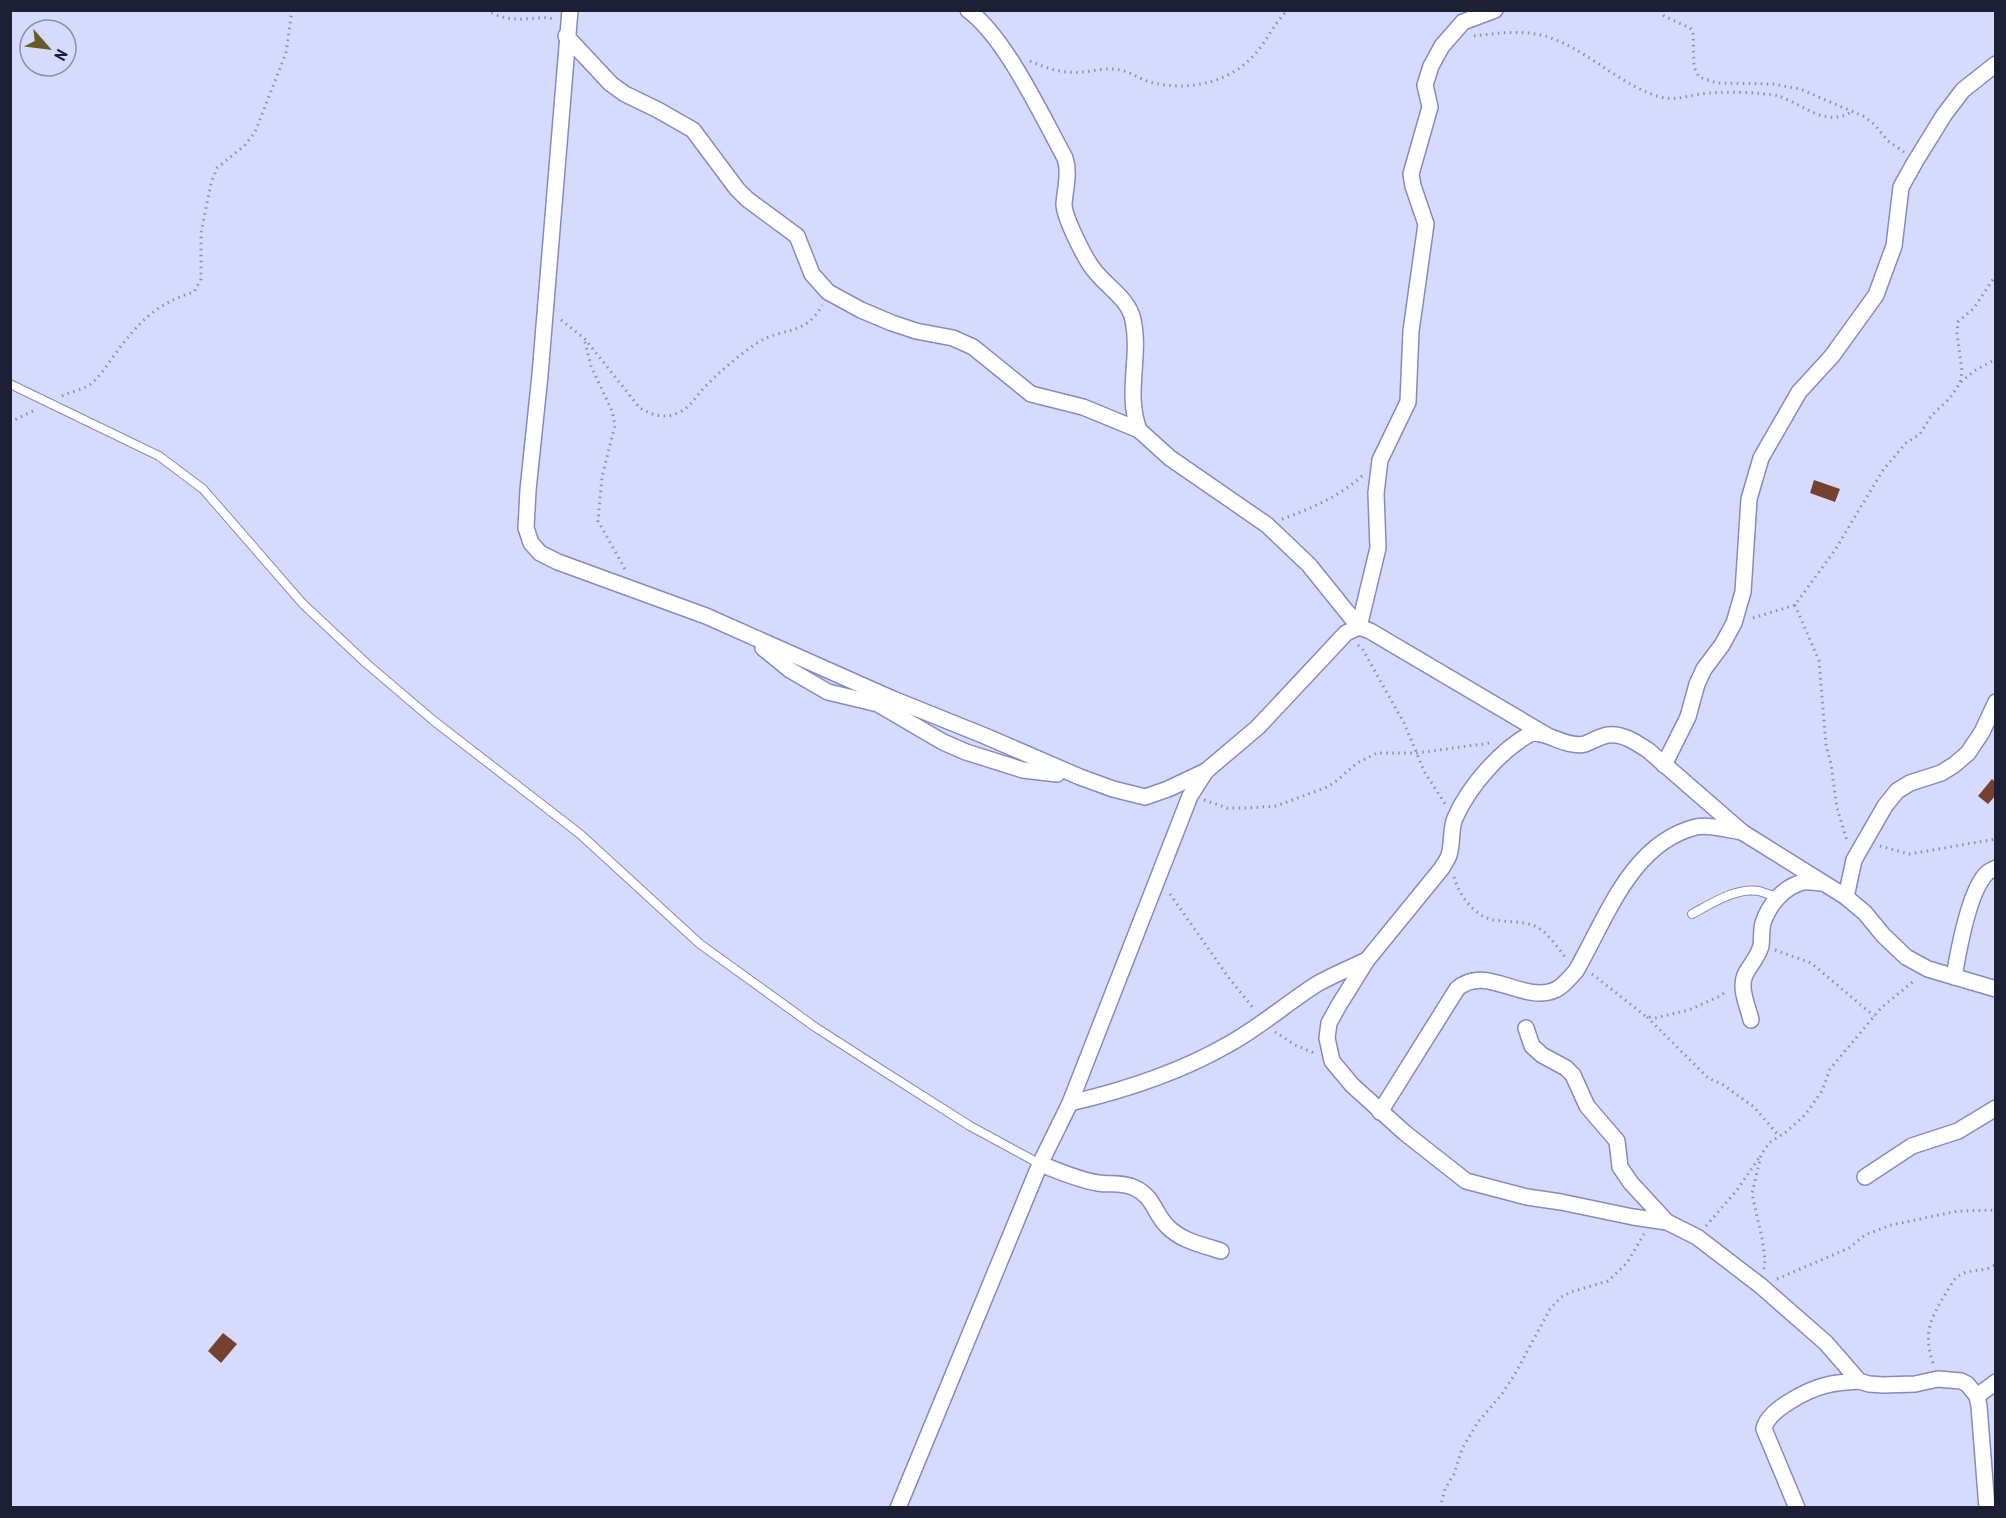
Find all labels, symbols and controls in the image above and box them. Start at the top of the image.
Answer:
north arrow [18,18,78,78]
text: N [50,46,71,64]

